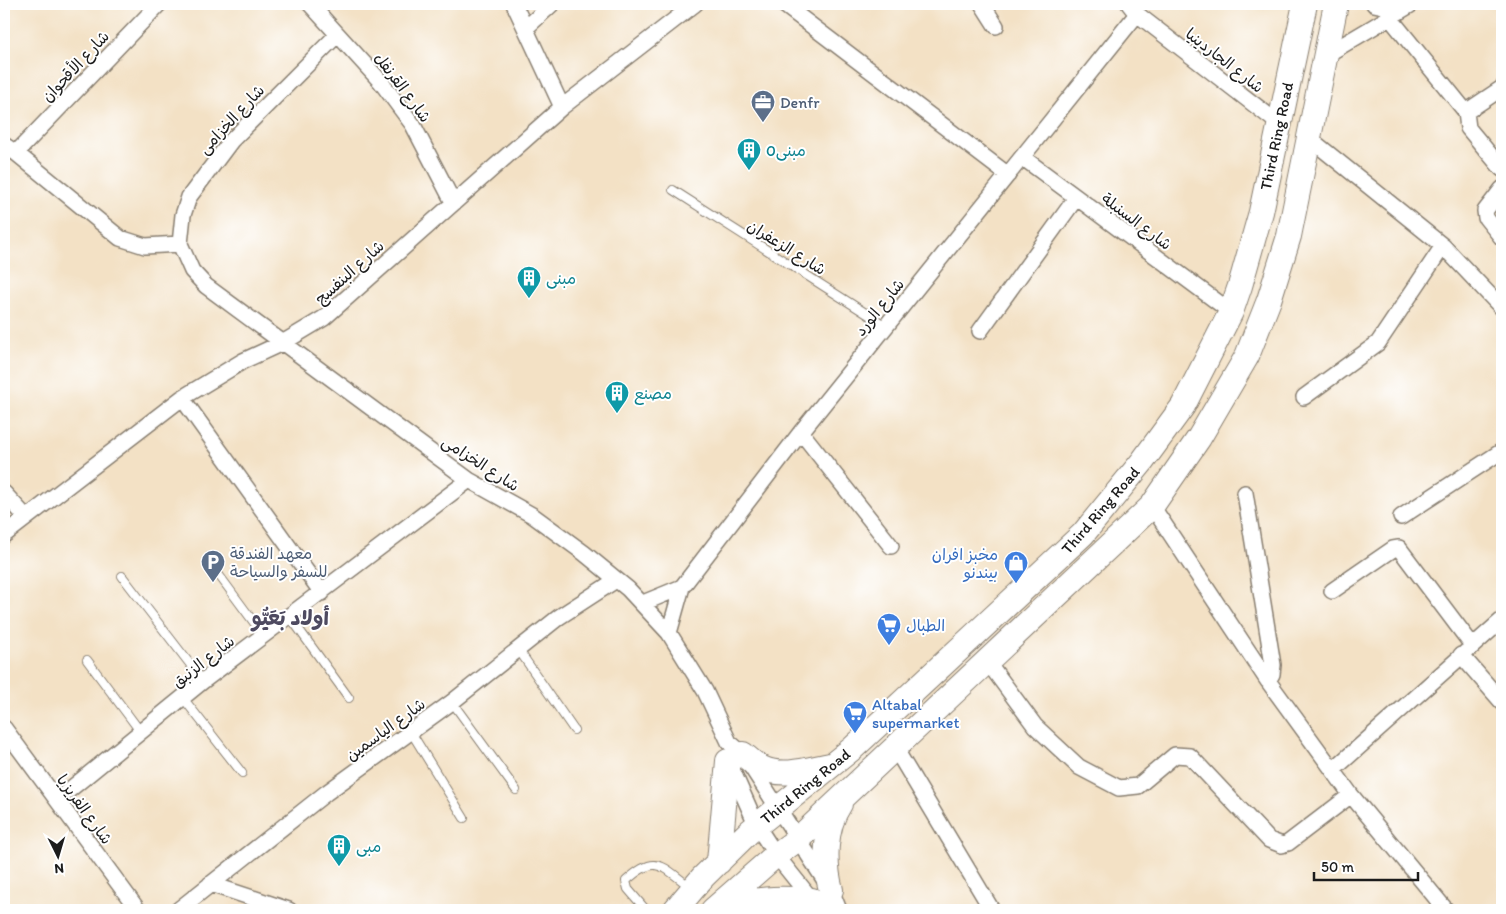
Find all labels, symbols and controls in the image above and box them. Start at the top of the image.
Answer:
street label: شارع الجاردينيا [1181,24,1268,98]
street label: شارع الأقحوان [37,26,115,107]
street label: شارع القرنفل [369,49,435,127]
street label: Third Ring Road [1256,80,1297,192]
street label: شارع الخزامى [194,81,270,159]
office icon: Denfr [750,89,776,123]
place label: Denfr [780,93,820,112]
building icon: مبنى0 [736,137,762,171]
place label: مبنى0 [766,141,806,161]
street label: شارع السنبلة [1097,189,1176,256]
street label: شارع الزعفران [743,216,829,281]
street label: شارع البنفسج [311,236,389,310]
building icon: مبنى [516,265,542,299]
place label: مبنى [546,269,576,289]
street label: شارع الورد [851,275,910,341]
building icon: مصنع [604,380,630,414]
place label: مصنع [634,384,672,405]
street label: شارع الخزامى [437,431,523,497]
street label: Third Ring Road [1057,462,1144,558]
place label: معهد الفندقة للسفر والسياحة [230,544,327,581]
place label: مخبز افران بيندنو [932,545,998,583]
parking icon: معهد الفندقة للسفر والسياحة [200,549,226,583]
shop icon: مخبز افران بيندنو [1003,550,1029,584]
district label: أولاد بَعَيُّو [250,605,329,632]
supermarket icon: الطبال [876,612,902,646]
place label: الطبال [906,616,945,635]
street label: شارع الزنبق [168,631,239,693]
street label: شارع الياسمين [342,694,430,766]
place label: Altabal supermarket [872,695,960,732]
supermarket icon: Altabal supermarket [842,700,868,734]
street label: Third Ring Road [757,744,854,828]
street label: شارع الفريزيا [51,771,116,849]
north arrow [32,832,82,882]
building icon: مبى [326,833,352,867]
place label: مبى [356,837,381,857]
scale bar [1314,849,1417,881]
text: 50 m [1321,858,1354,876]
text: N [54,860,65,877]

